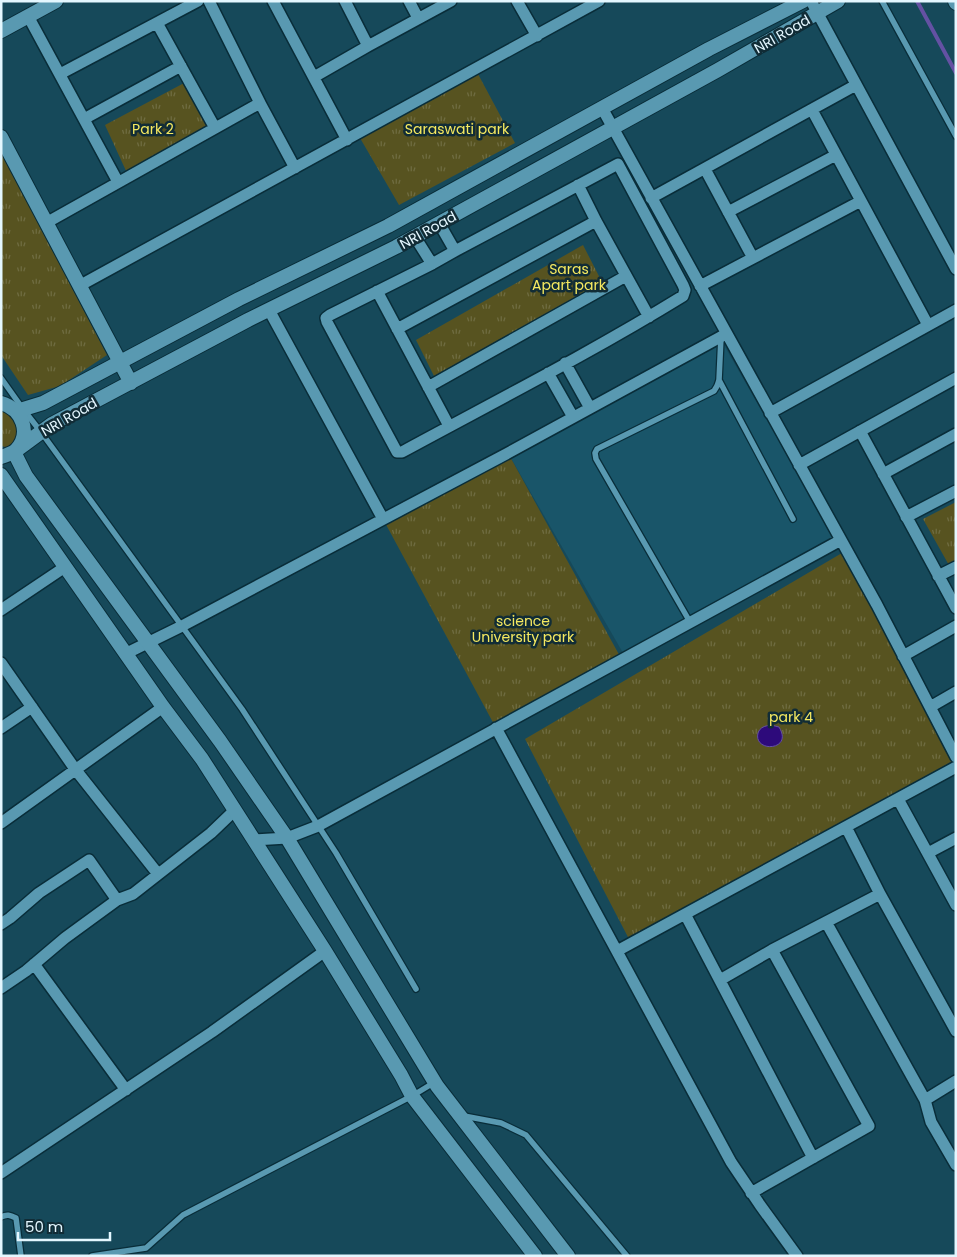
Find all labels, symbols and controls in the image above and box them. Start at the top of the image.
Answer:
street label: NRI Road [750,10,814,58]
park label: Park 2 [132,119,174,139]
park label: Saraswati park [405,119,510,139]
street label: NRI Road [396,206,460,254]
park label: Saras Apart park [532,259,607,295]
street label: NRI Road [37,393,101,441]
park label: science University park [472,611,575,647]
park label: park 4 [769,707,813,727]
scale bar [18,1210,110,1242]
text: 50 m [25,1216,63,1237]

